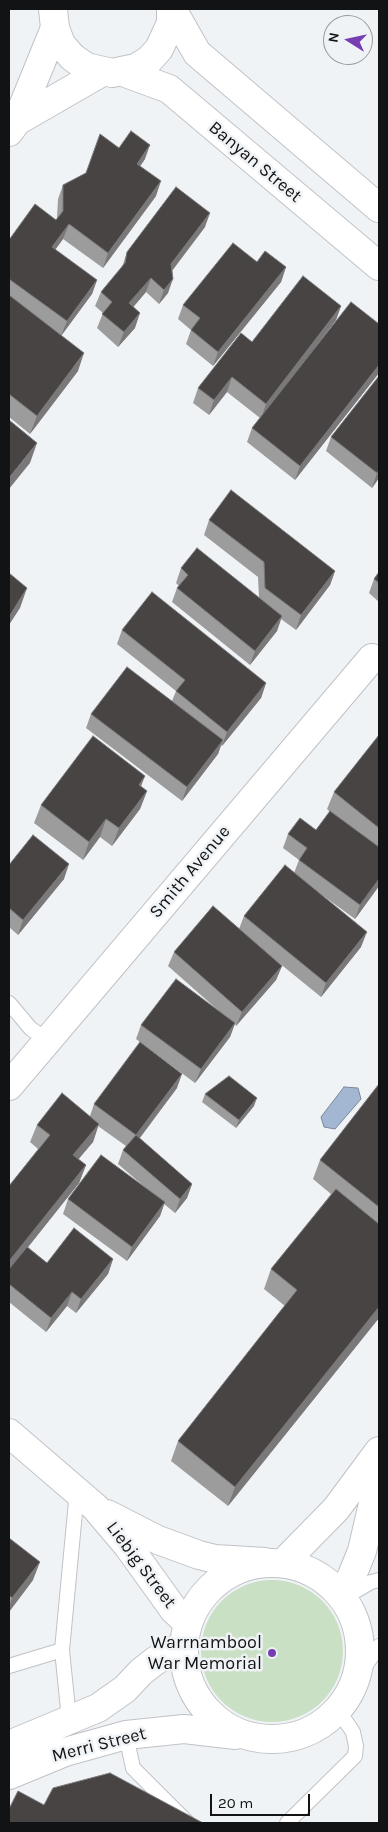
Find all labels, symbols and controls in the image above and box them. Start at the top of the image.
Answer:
north arrow [323,15,373,65]
text: N [324,31,343,44]
street label: Banyan Street [204,117,306,207]
street label: Smith Avenue [145,821,235,923]
street label: Liebig Street [101,1517,181,1613]
place label: Warrnambool War Memorial [148,1632,262,1675]
marker: Warrnambool War Memorial [266,1647,278,1659]
street label: Merri Street [50,1723,148,1767]
scale bar [213,1784,313,1816]
text: 20 m [218,1794,253,1812]

